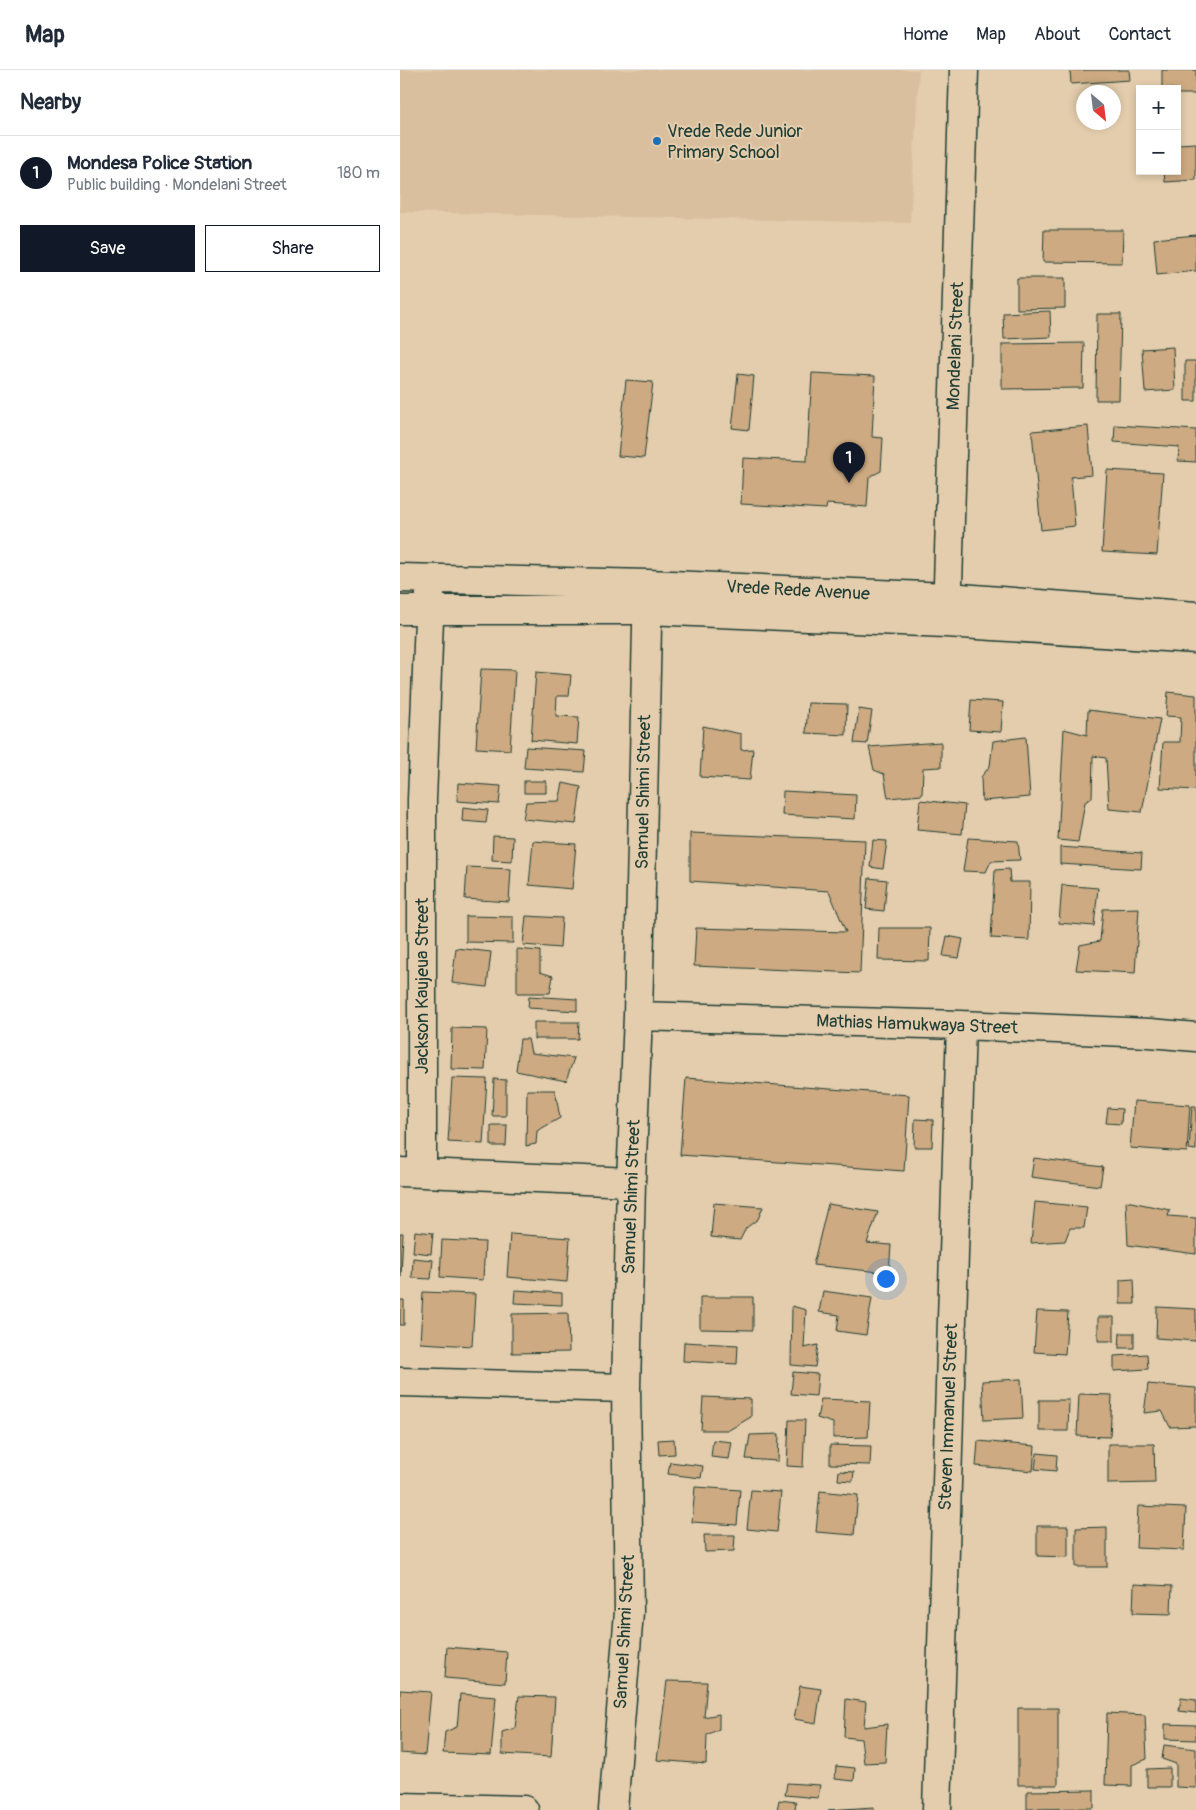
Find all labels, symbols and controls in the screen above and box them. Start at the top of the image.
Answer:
text: Map [25,20,65,49]
text: Home [903,23,948,46]
text: Map [976,23,1006,46]
text: About [1034,23,1080,46]
text: Contact [1108,23,1171,46]
north arrow [1076,85,1121,130]
map controls [1136,85,1181,175]
button: + [1136,85,1181,130]
text: Nearby [20,89,81,116]
place label: Vrede Rede Junior Primary School [667,120,803,164]
button: − [1136,130,1181,175]
marker: Vrede Rede Junior Primary School [651,135,663,147]
text: Mondesa Police Station [67,151,252,175]
text: 1 [33,163,39,183]
text: 180 m [337,163,380,183]
text: Public building · Mondelani Street [67,175,287,195]
button: Save [20,225,195,272]
button: Share [205,225,380,272]
street label: Mondelani Street [942,281,969,411]
pin: 1 [833,442,865,483]
street label: Vrede Rede Avenue [726,575,871,606]
street label: Samuel Shimi Street [631,714,656,870]
street label: Jackson Kaujeua Street [411,897,434,1074]
street label: Mathias Hamukwaya Street [816,1009,1019,1040]
street label: Samuel Shimi Street [617,1119,646,1275]
your location [873,1266,899,1292]
street label: Steven Immanuel Street [934,1322,963,1511]
street label: Samuel Shimi Street [609,1553,640,1710]

